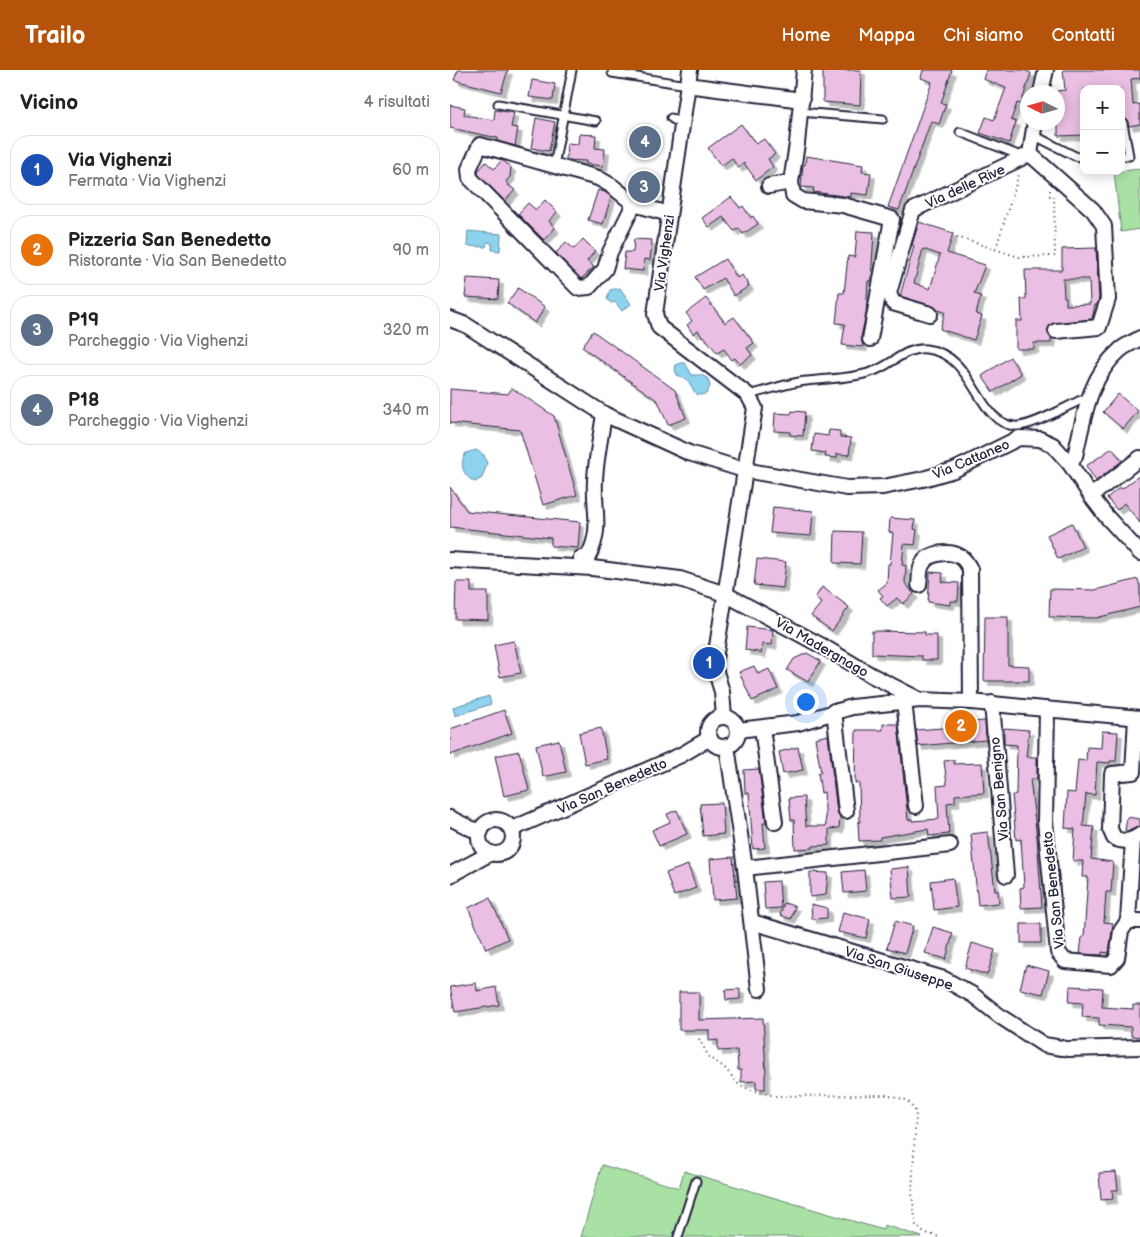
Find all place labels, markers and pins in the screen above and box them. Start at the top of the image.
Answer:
pin: 4 [629,123,661,161]
pin: 3 [628,168,660,206]
pin: 1 [693,644,725,682]
pin: 2 [945,707,977,745]

